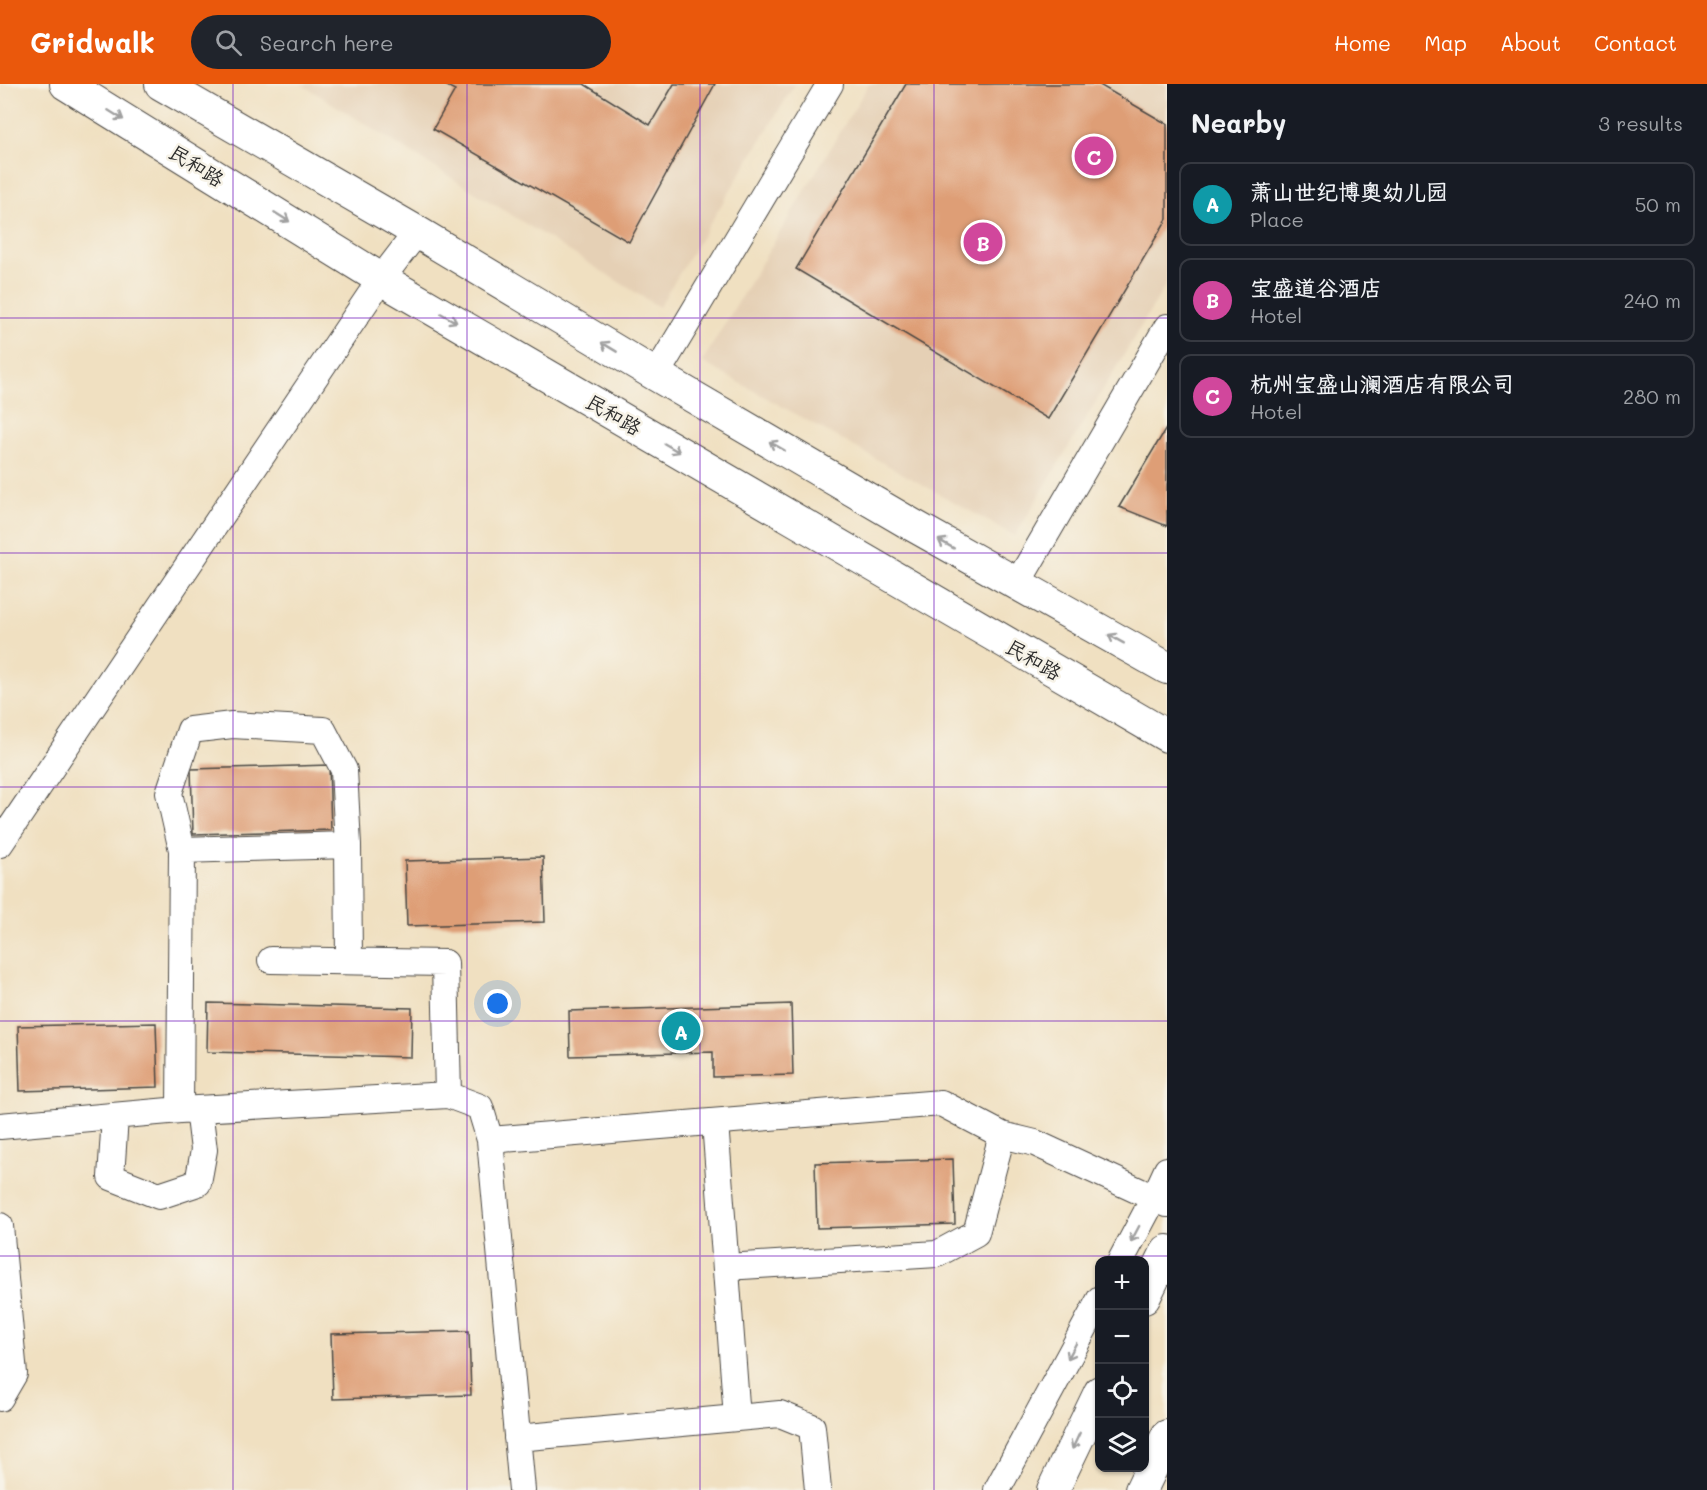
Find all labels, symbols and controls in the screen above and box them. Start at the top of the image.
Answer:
search box [191,15,611,69]
text: Gridwalk [30,24,155,60]
icon: search [212,26,245,59]
text: Search here [260,28,394,57]
text: Home [1334,29,1391,56]
text: Map [1424,29,1467,56]
text: About [1500,29,1561,56]
text: Contact [1594,29,1677,56]
text: Nearby [1191,106,1286,140]
one-way arrow [107,109,124,121]
text: 3 results [1598,110,1683,136]
pin: C [1074,134,1114,178]
street label: 民和路 [165,138,230,192]
text: 萧山世纪博奥幼儿园 [1250,177,1448,206]
text: A [1206,191,1219,217]
text: 50 m [1635,191,1681,217]
text: Place [1250,206,1304,232]
one-way arrow [273,212,290,224]
pin: B [964,220,1002,264]
text: 宝盛道谷酒店 [1250,273,1382,302]
text: B [1206,287,1219,313]
text: 240 m [1623,287,1681,313]
text: Hotel [1250,302,1302,328]
one-way arrow [440,312,457,324]
one-way arrow [601,340,618,352]
text: 杭州宝盛山澜酒店有限公司 [1250,369,1514,398]
text: C [1205,383,1220,409]
text: 280 m [1623,383,1681,409]
street label: 民和路 [582,388,647,441]
text: Hotel [1250,398,1302,424]
one-way arrow [769,440,786,452]
one-way arrow [663,442,680,454]
one-way arrow [938,538,955,550]
street label: 民和路 [1002,633,1067,686]
one-way arrow [1108,633,1125,645]
your location [483,989,512,1018]
pin: A [662,1008,700,1054]
one-way arrow [1129,1225,1141,1242]
map controls [1095,1256,1149,1472]
button: + [1095,1256,1149,1310]
button: − [1095,1310,1149,1364]
one-way arrow [1066,1342,1078,1359]
button: locate [1095,1364,1149,1418]
button: layers [1095,1418,1149,1472]
one-way arrow [1070,1432,1082,1450]

